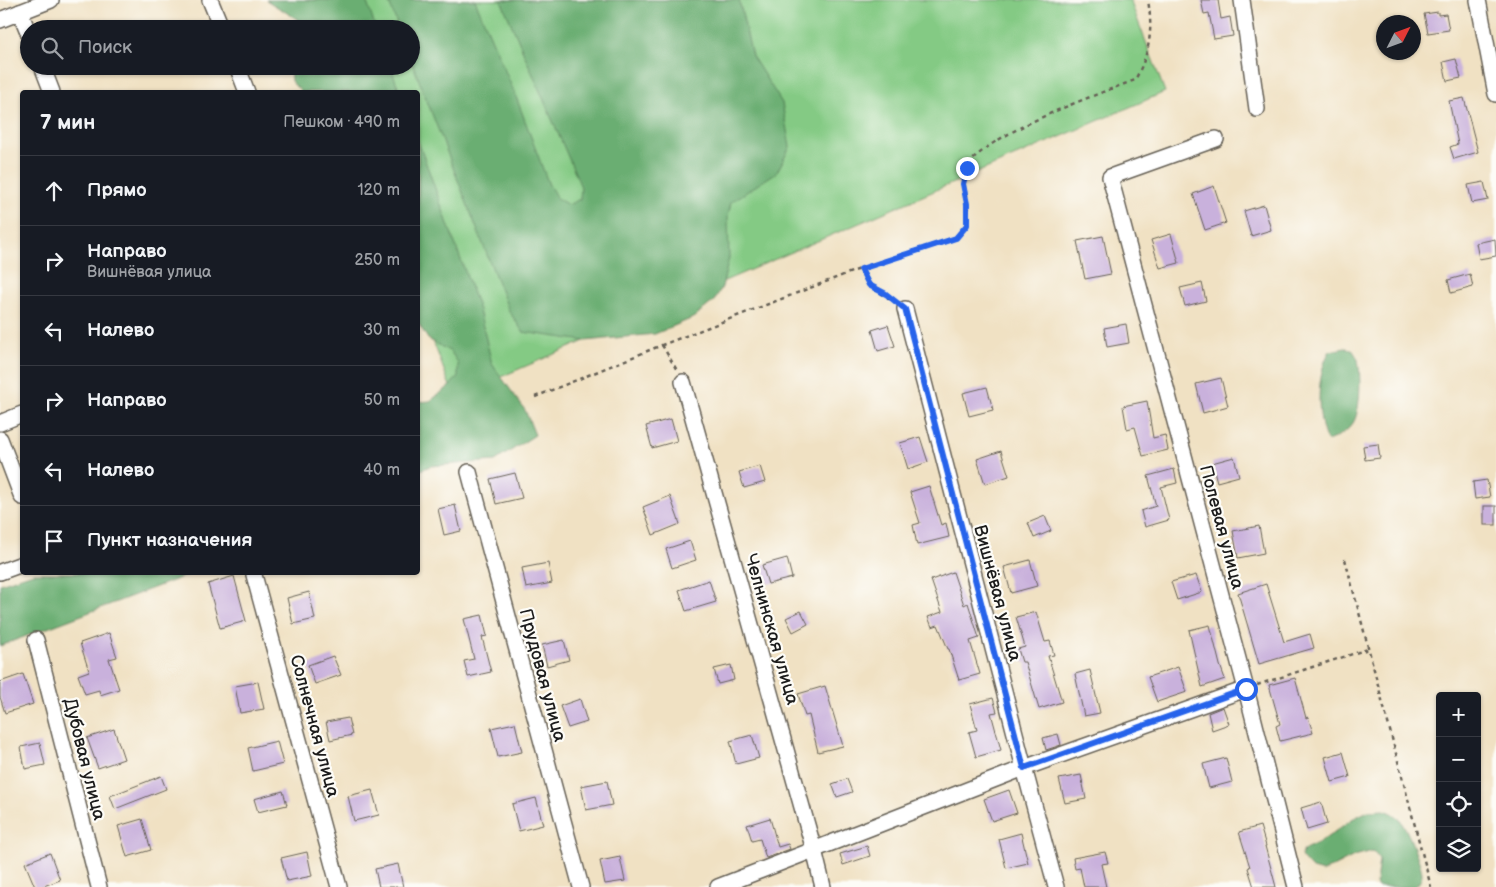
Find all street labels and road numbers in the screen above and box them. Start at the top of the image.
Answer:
street label: Полевая улица [1195,463,1248,592]
street label: Вишнёвая улица [969,523,1026,664]
street label: Челнинская улица [740,551,803,707]
street label: Прудовая улица [515,606,570,744]
street label: Солнечная улица [285,653,344,800]
street label: Дубовая улица [59,696,110,823]

